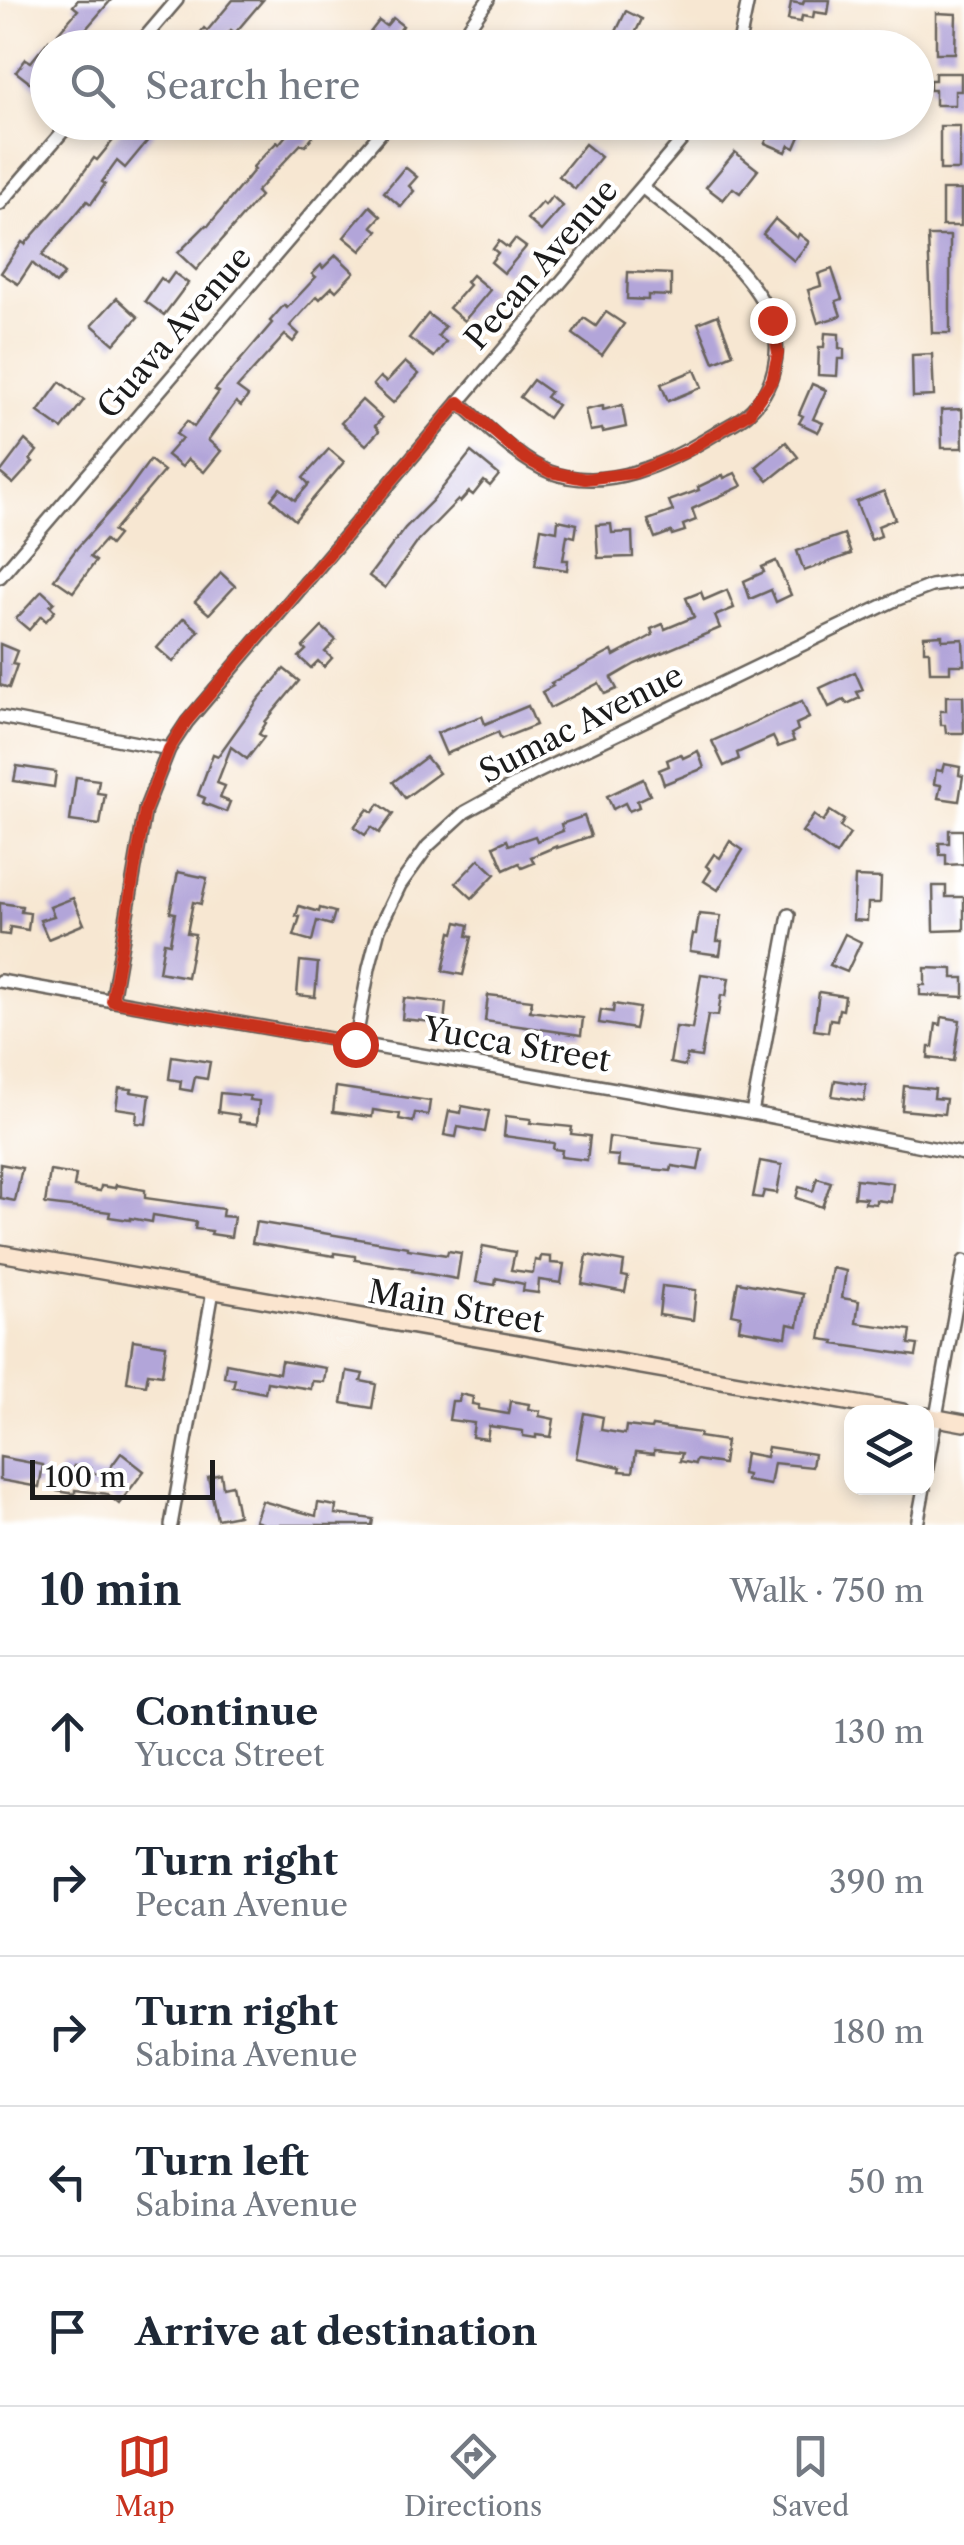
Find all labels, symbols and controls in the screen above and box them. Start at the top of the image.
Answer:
search box [30,30,934,140]
icon: search [65,58,120,113]
text: Search here [145,62,360,109]
street label: Pecan Avenue [456,171,626,357]
street label: Guava Avenue [89,238,259,426]
route end [750,298,796,344]
street label: Sumac Avenue [473,655,689,791]
street label: Yucca Street [419,1008,614,1080]
route start [333,1022,379,1068]
street label: Main Street [365,1271,548,1341]
map controls [844,1405,934,1495]
button: layers [844,1405,934,1495]
scale bar [30,1455,215,1500]
text: 100 m [45,1460,126,1494]
text: 10 min [40,1564,181,1616]
text: Walk · 750 m [730,1571,924,1610]
text: Continue [135,1688,318,1735]
icon: ahead [40,1704,95,1759]
text: 130 m [834,1712,924,1751]
text: Yucca Street [135,1735,324,1774]
text: Turn right [135,1838,338,1885]
icon: right [40,1854,95,1909]
text: 390 m [829,1862,924,1901]
text: Pecan Avenue [135,1885,348,1924]
text: Turn right [135,1988,338,2035]
icon: right [40,2004,95,2059]
text: 180 m [833,2012,924,2051]
text: Sabina Avenue [135,2035,357,2074]
text: Turn left [135,2138,309,2185]
icon: left [40,2154,95,2209]
text: 50 m [848,2162,924,2201]
text: Sabina Avenue [135,2185,357,2224]
icon: arrive [40,2304,95,2359]
text: Arrive at destination [135,2308,538,2355]
tab: Map [115,2429,175,2523]
tab: Directions [404,2429,542,2523]
tab: Saved [772,2429,849,2523]

